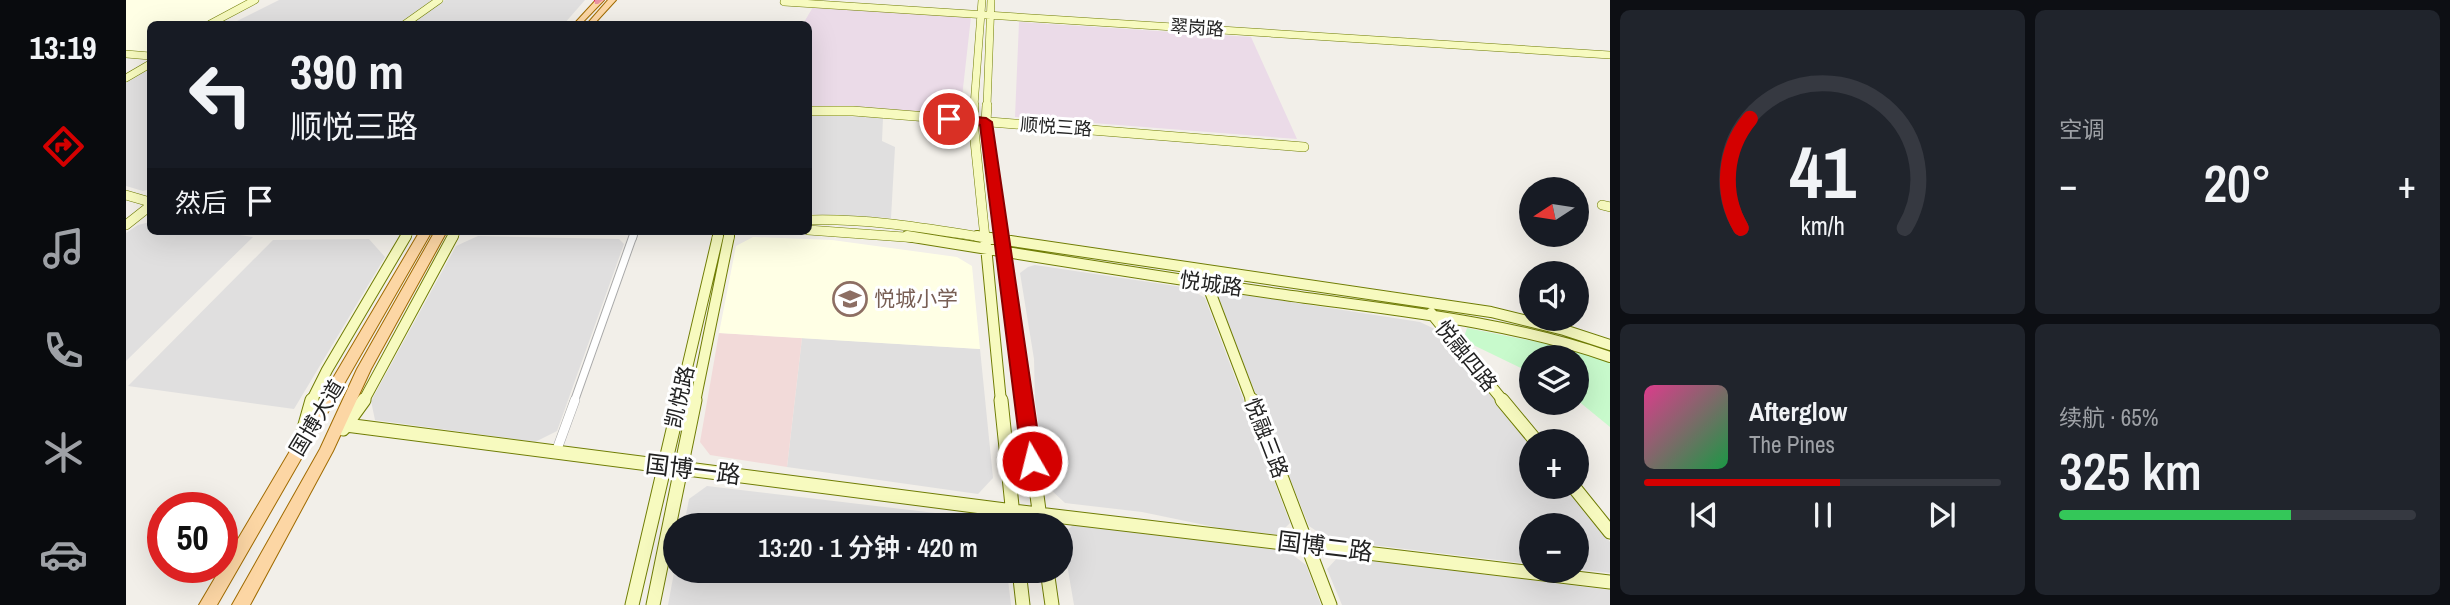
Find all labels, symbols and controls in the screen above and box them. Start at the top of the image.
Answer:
street label: 翠岗路 [1169,13,1225,42]
text: 13:19 [29,26,97,69]
text: 390 m [290,38,404,104]
icon: left [175,49,266,140]
pin [919,89,979,149]
icon: arrive [930,100,968,138]
text: 顺悦三路 [290,105,418,148]
street label: 顺悦三路 [1019,112,1093,141]
text: 空调 [2059,114,2105,145]
icon: directions [39,122,88,171]
text: 41 [1789,123,1856,221]
text: 20° [2203,148,2272,218]
text: − [2059,159,2077,210]
text: + [2398,159,2416,210]
north arrow [1519,177,1589,247]
map controls [1519,177,1589,583]
icon: arrive [241,182,279,220]
text: 然后 [175,185,227,220]
text: km/h [1800,209,1845,243]
icon: music [39,224,88,273]
button: sound [1519,261,1589,331]
street label: 悦城路 [1178,265,1244,302]
school or university icon: 悦城小学 [831,280,869,318]
place label: 悦城小学 [874,284,958,313]
street label: 悦融四路 [1429,314,1504,397]
icon: phone [39,326,88,375]
button: layers [1519,345,1589,415]
street label: 凯悦路 [658,363,701,431]
street label: 国博大道 [283,374,351,461]
street label: 悦融三路 [1238,393,1295,482]
text: Afterglow [1749,394,1847,429]
text: 续航 · 65% [2059,402,2158,433]
position arrow [995,424,1069,498]
icon: climate [39,428,88,477]
button: + [1519,429,1589,499]
text: The Pines [1749,429,1835,460]
text: 325 km [2059,436,2202,506]
street label: 国博一路 [644,447,743,491]
speed limit sign: 50 [147,492,238,583]
icon: previous [1685,496,1723,534]
icon: pause [1804,496,1842,534]
icon: next [1923,496,1961,534]
button: − [1519,513,1589,583]
street label: 国博二路 [1276,524,1375,568]
icon: car [39,530,88,579]
text: 13:20 · 1 分钟 · 420 m [758,530,978,565]

